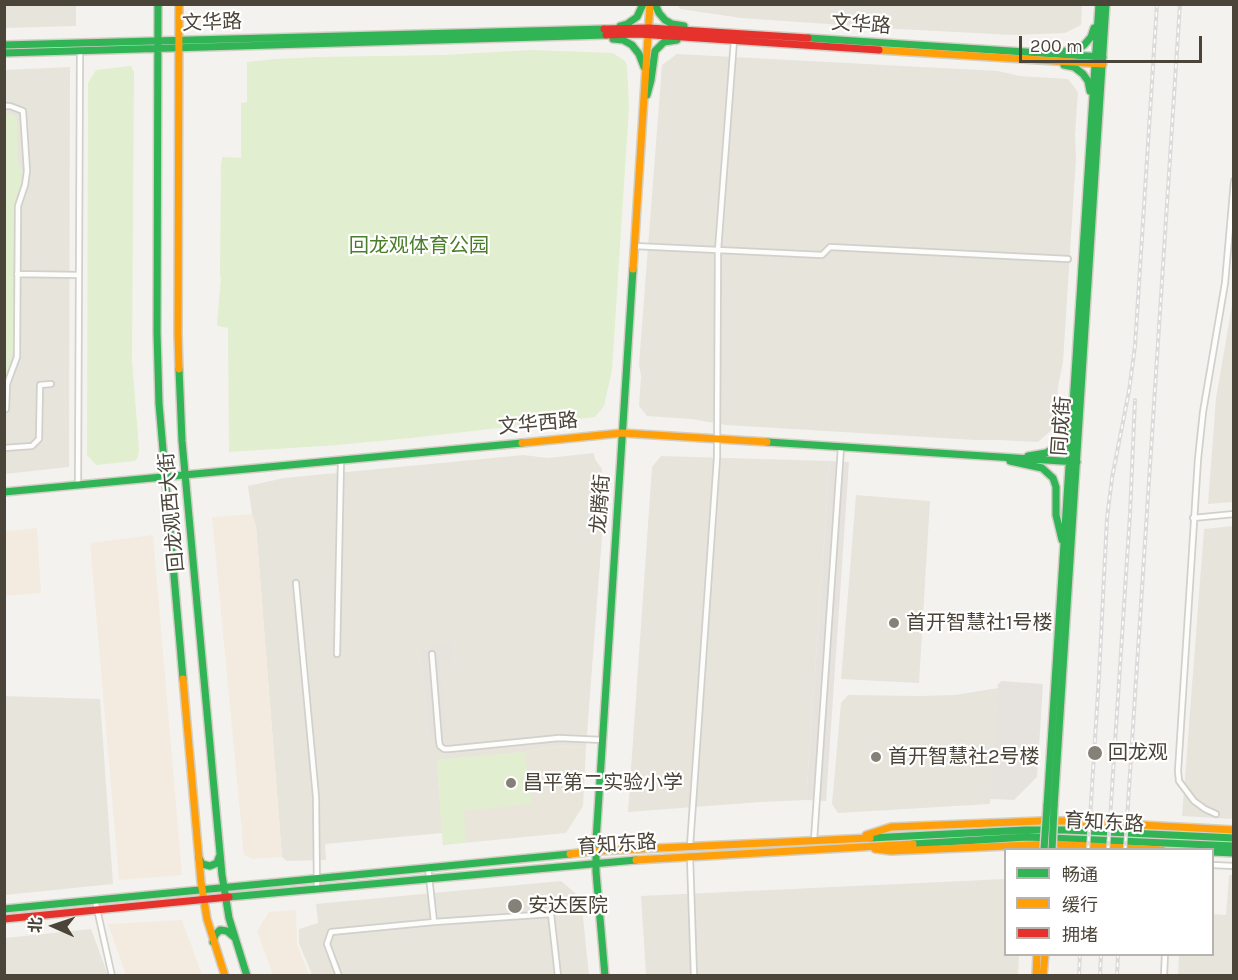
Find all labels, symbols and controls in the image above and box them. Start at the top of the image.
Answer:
street label: 文华路 [182,10,242,36]
street label: 文华路 [830,11,892,39]
scale bar [1022,24,1205,62]
text: 200 m [1030,35,1083,57]
park label: 回龙观体育公园 [349,234,489,258]
street label: 同成街 [1048,395,1076,457]
street label: 文华西路 [497,409,579,439]
street label: 回龙观西大街 [155,451,189,573]
street label: 龙腾街 [587,473,615,535]
place label: 首开智慧社1号楼 [906,611,1053,635]
marker: 首开智慧社1号楼 [887,616,901,630]
place label: 回龙观 [1108,741,1168,765]
marker: 回龙观 [1086,744,1104,762]
place label: 首开智慧社2号楼 [888,745,1040,769]
marker: 首开智慧社2号楼 [869,750,883,764]
place label: 昌平第二实验小学 [523,771,683,795]
marker: 昌平第二实验小学 [504,776,518,790]
street label: 育知东路 [1063,809,1145,837]
street label: 育知东路 [576,830,658,860]
legend [1004,848,1214,956]
text: 畅通 [1062,864,1098,886]
place label: 安达医院 [528,894,608,918]
text: 缓行 [1062,894,1098,916]
north arrow [24,896,84,956]
marker: 安达医院 [506,897,524,915]
text: 北 [26,917,45,934]
text: 拥堵 [1062,924,1098,946]

